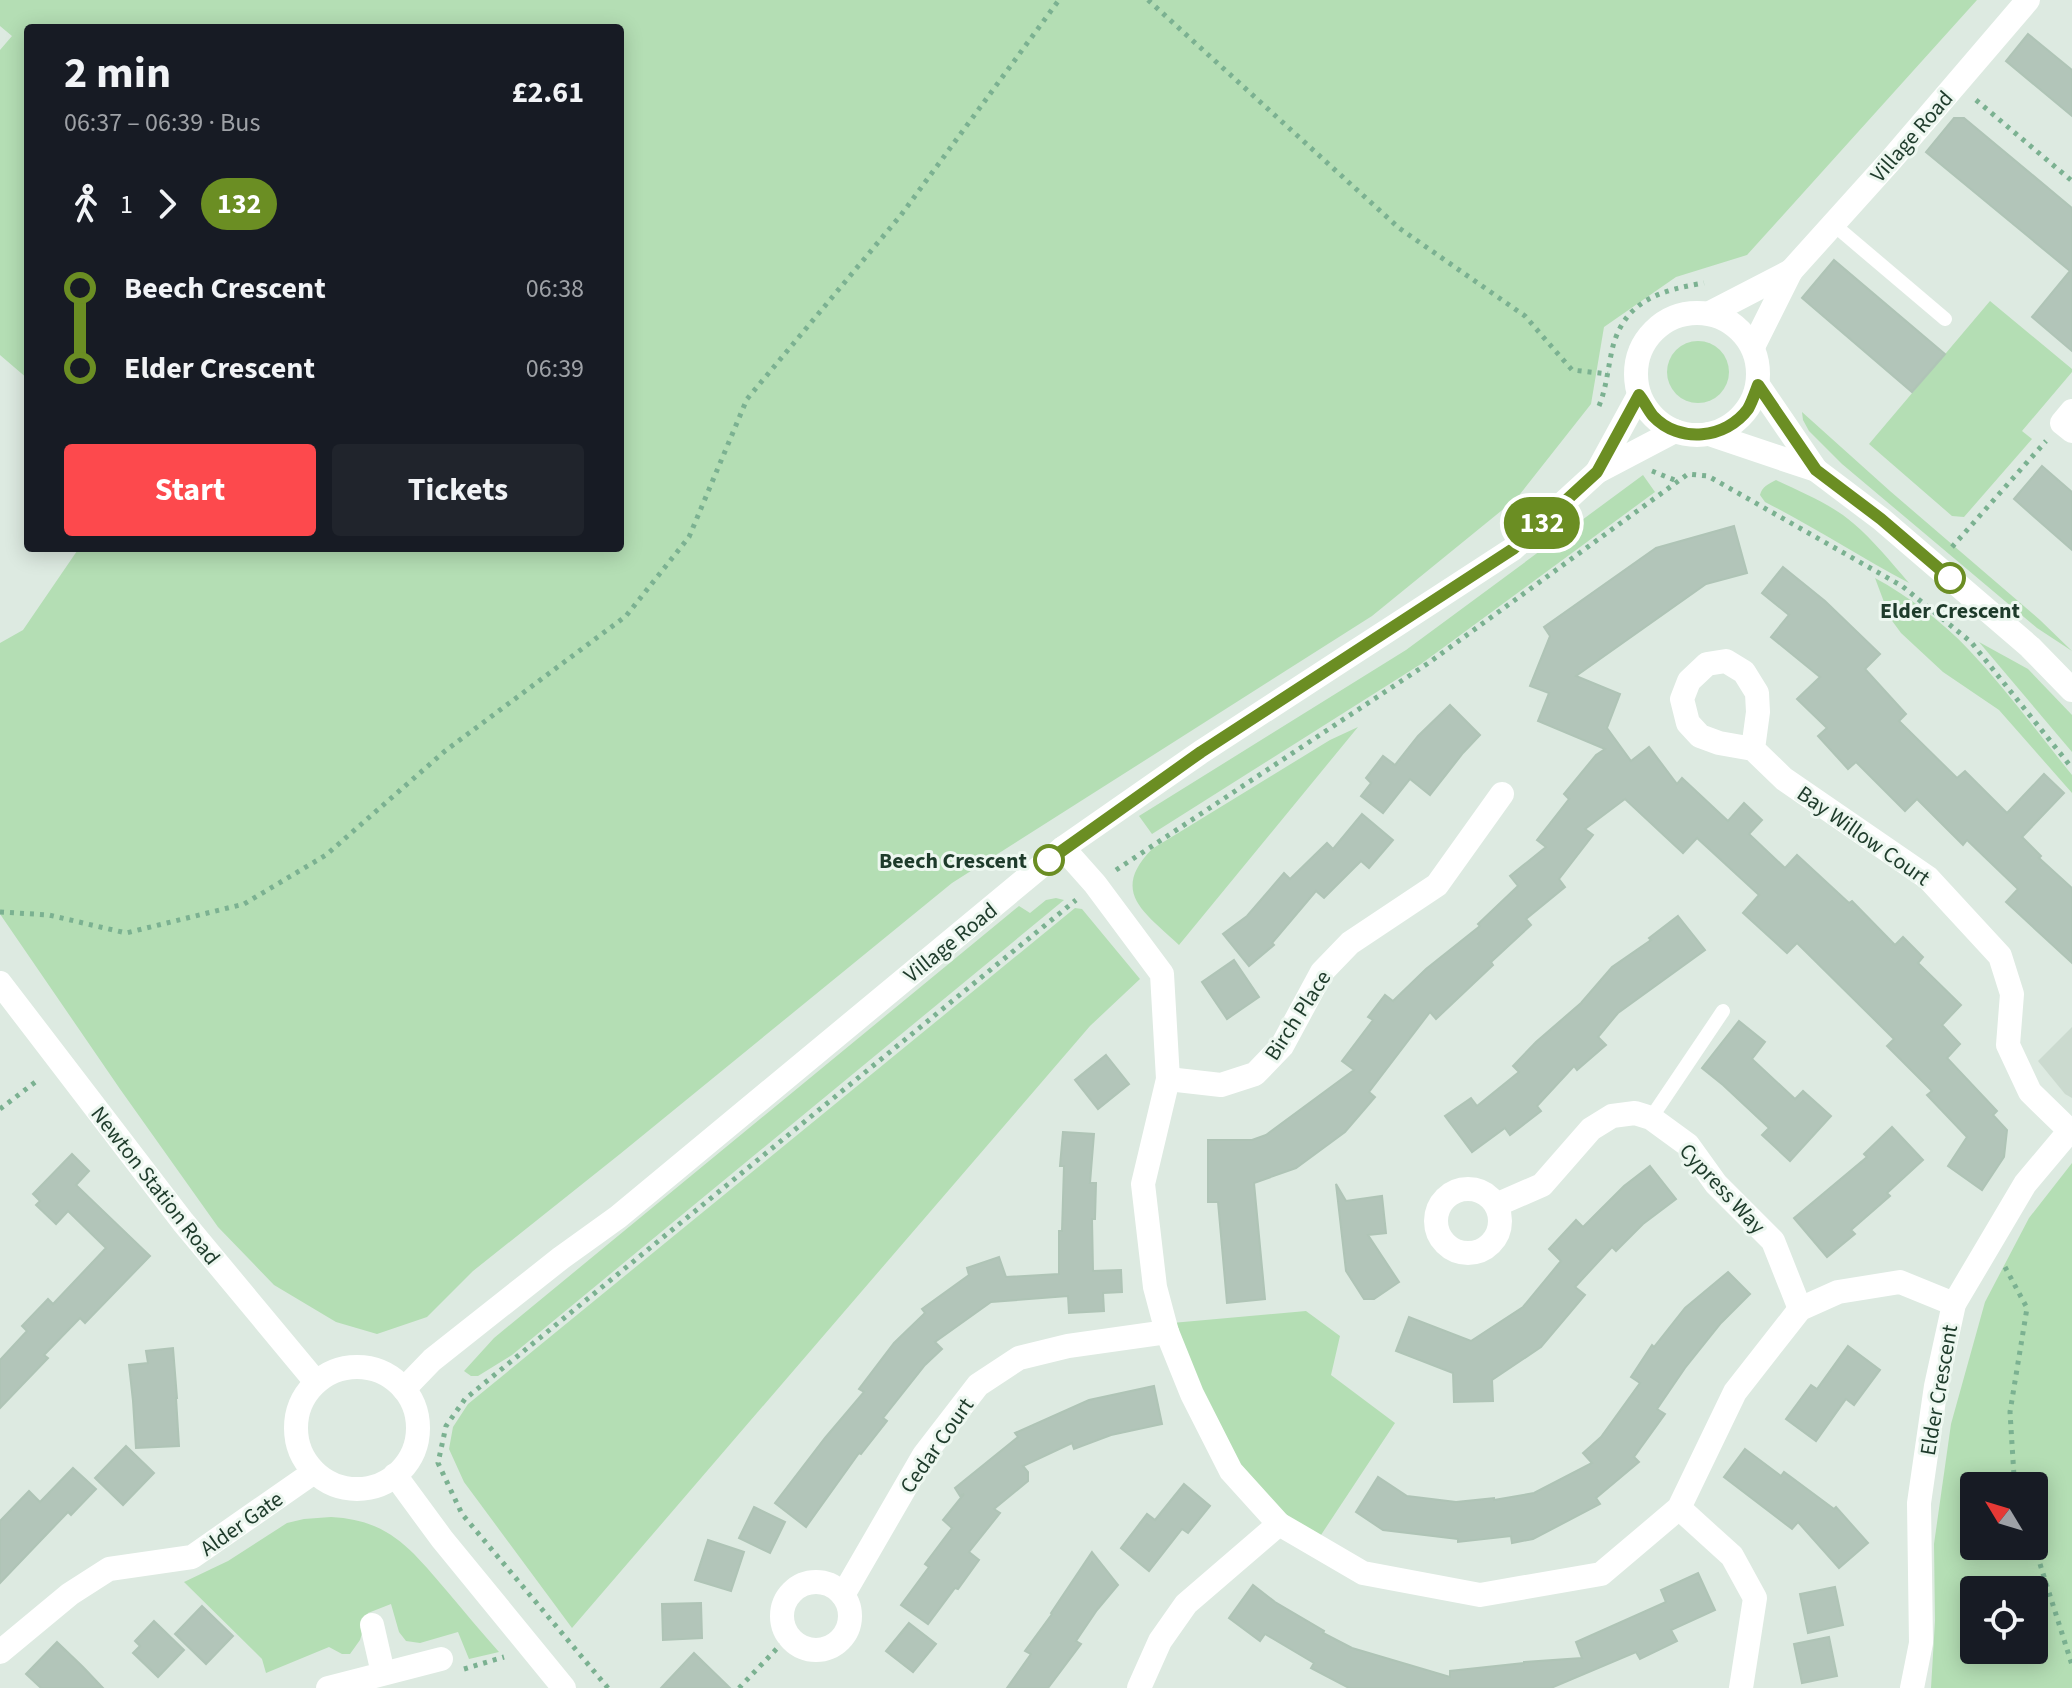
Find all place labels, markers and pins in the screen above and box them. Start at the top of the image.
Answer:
marker: Elder Crescent [1935,563,1965,593]
place label: Elder Crescent [1880,595,2021,627]
place label: Beech Crescent [879,845,1028,877]
marker: Beech Crescent [1034,845,1064,875]

